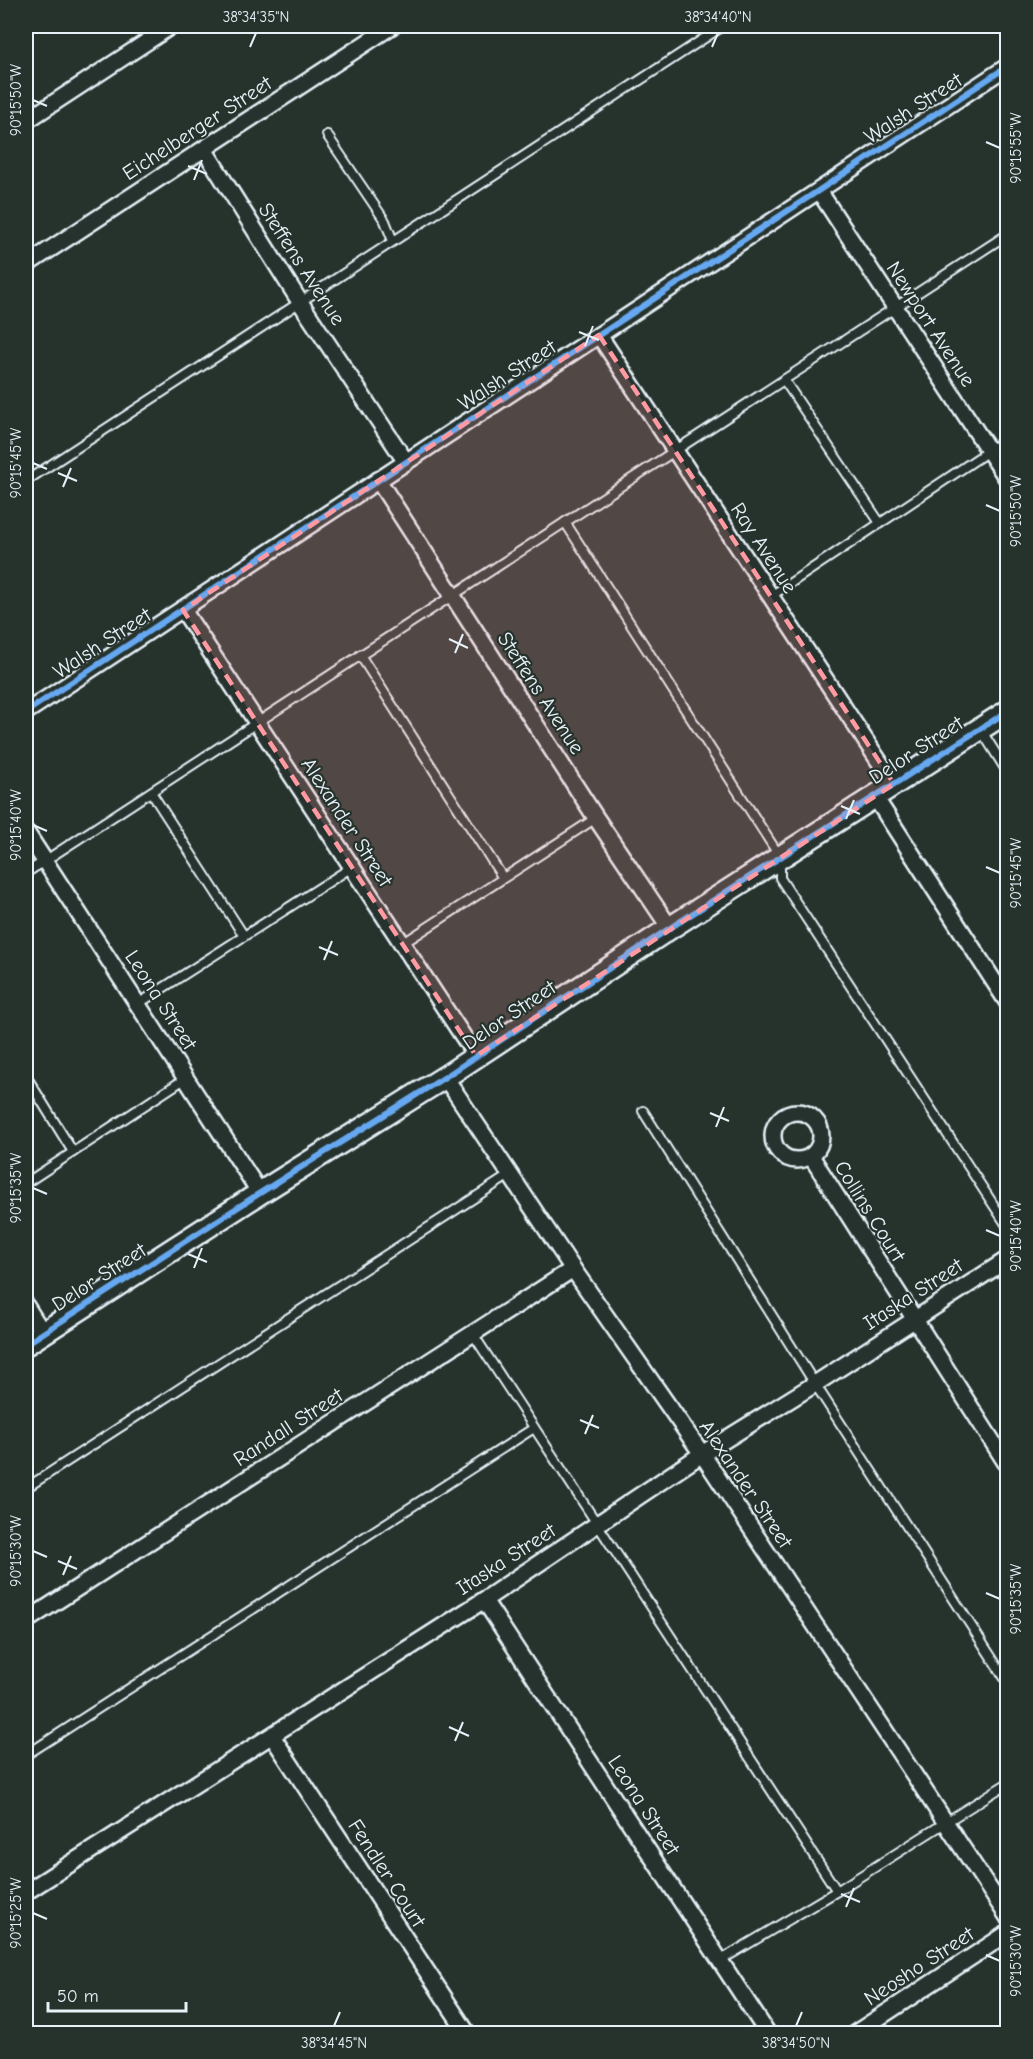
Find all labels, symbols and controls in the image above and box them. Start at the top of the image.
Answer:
text: 38°34'35"N [223,8,289,26]
text: 38°34'40"N [684,8,752,26]
text: 90°15'50"W [7,64,25,136]
street label: Walsh Street [860,67,967,149]
street label: Eichelberger Street [118,70,277,185]
text: 90°15'55"W [1007,112,1025,184]
street label: Steffens Avenue [254,198,350,330]
street label: Newport Avenue [882,257,980,391]
street label: Walsh Street [454,334,561,416]
text: 90°15'45"W [7,428,25,498]
text: 90°15'50"W [1007,475,1025,547]
street label: Ray Avenue [726,498,802,598]
street label: Walsh Street [49,602,156,684]
street label: Steffens Avenue [493,627,589,759]
street label: Delor Street [864,710,968,789]
street label: Alexander Street [296,753,398,892]
text: 90°15'40"W [7,789,25,861]
text: 90°15'45"W [1007,838,1025,908]
street label: Leona Street [120,946,203,1055]
street label: Delor Street [458,974,561,1055]
text: 90°15'35"W [7,1153,25,1223]
street label: Collins Court [830,1156,911,1267]
text: 90°15'40"W [1007,1200,1025,1272]
street label: Delor Street [47,1237,151,1316]
street label: Itaska Street [859,1253,968,1335]
street label: Randall Street [229,1382,348,1471]
street label: Alexander Street [694,1416,798,1553]
text: 90°15'30"W [7,1515,25,1587]
street label: Itaska Street [452,1518,561,1600]
text: 90°15'35"W [1007,1564,1025,1634]
street label: Leona Street [603,1751,686,1860]
street label: Fendler Court [343,1815,431,1932]
text: 90°15'25"W [7,1878,25,1948]
street label: Neosho Street [860,1921,979,2010]
text: 90°15'30"W [1007,1925,1025,1997]
scale bar [48,1975,186,2013]
text: 50 m [57,1986,99,2007]
text: 38°34'45"N [301,2034,367,2052]
text: 38°34'50"N [762,2034,830,2052]

